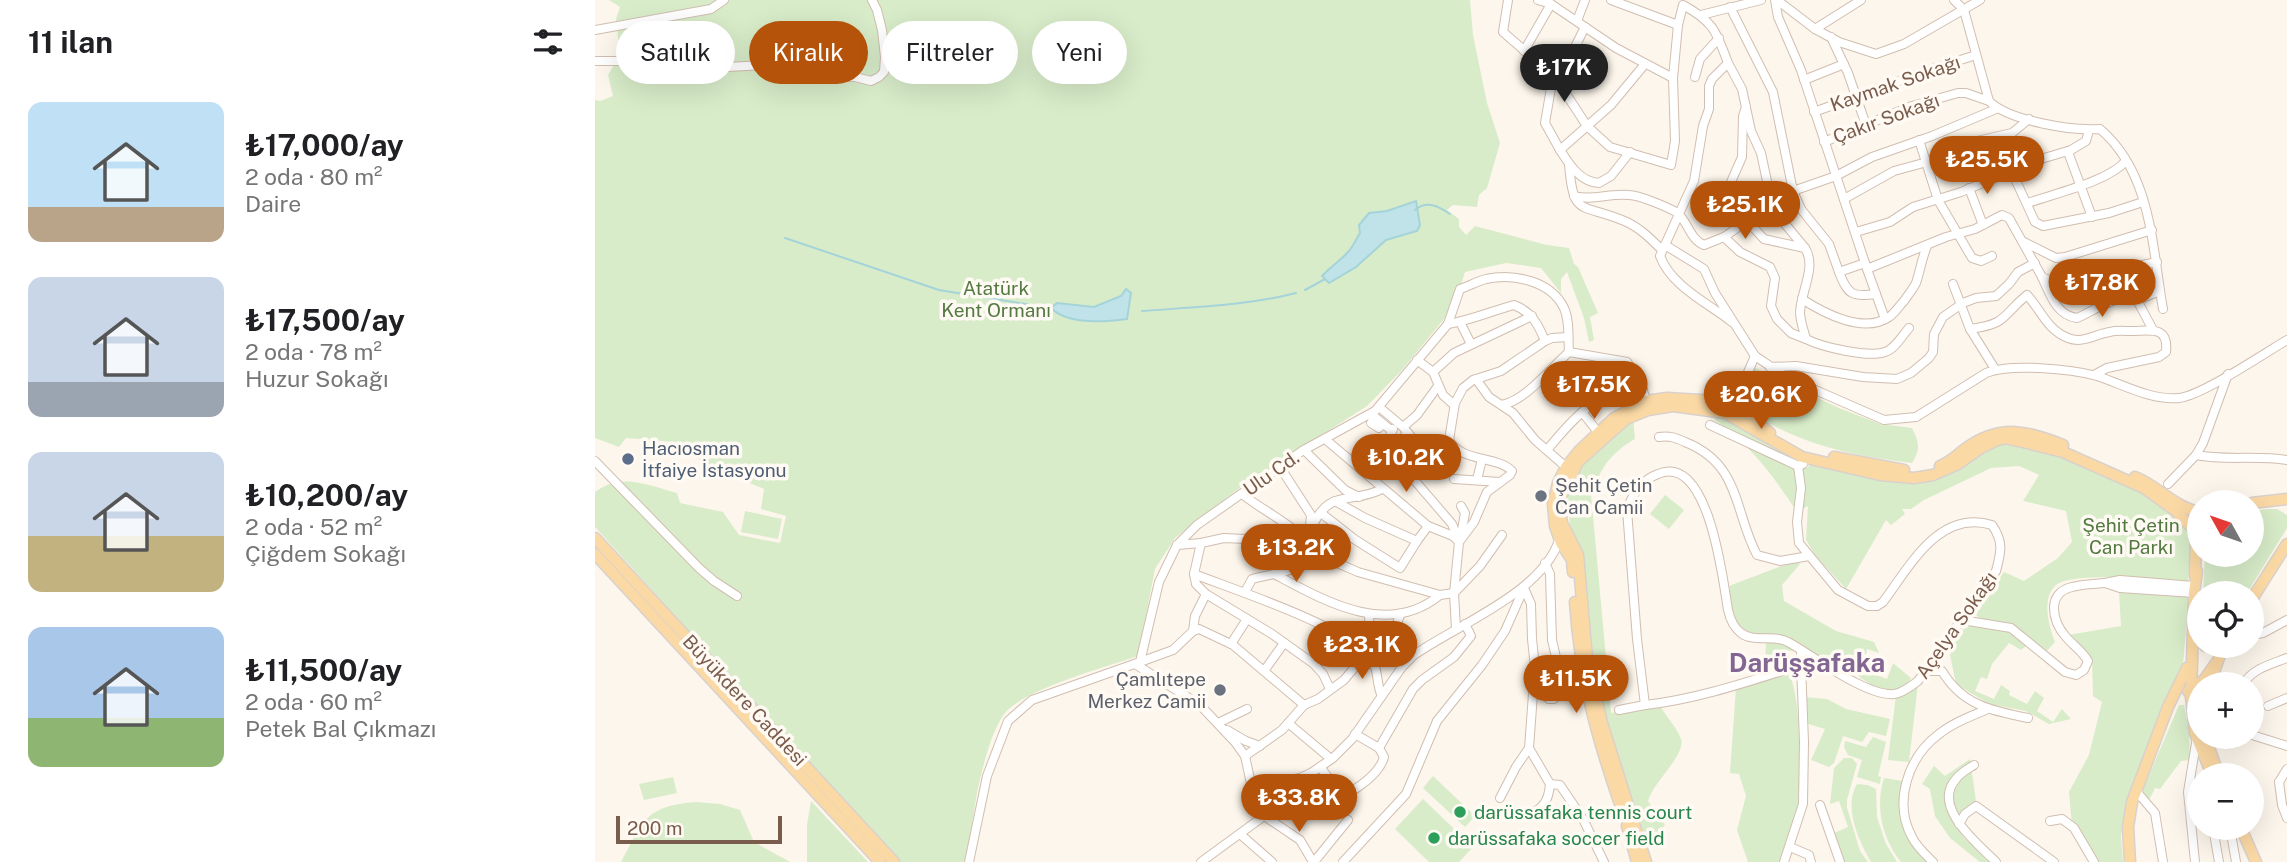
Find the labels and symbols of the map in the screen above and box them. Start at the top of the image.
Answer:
pin: ₺17K [1523,44,1605,104]
street label: Kaymak Sokağı [1827,50,1963,116]
street label: Çakır Sokağı [1830,89,1942,147]
pin: ₺25.5K [1930,136,2044,196]
pin: ₺25.1K [1688,182,1802,241]
pin: ₺17.8K [2045,260,2159,319]
park label: Atatürk Kent Ormanı [941,277,1051,321]
pin: ₺17.5K [1537,362,1651,421]
pin: ₺20.6K [1704,372,1818,431]
pin: ₺10.2K [1349,434,1463,494]
place label: Hacıosman İtfaiye İstasyonu [642,437,787,481]
street label: Ulu Cd. [1239,446,1303,500]
marker: Hacıosman İtfaiye İstasyonu [620,451,636,467]
place label: Şehit Çetin Can Camii [1555,474,1653,518]
marker: Şehit Çetin Can Camii [1533,488,1549,504]
north arrow [2187,490,2265,567]
park label: Şehit Çetin Can Parkı [2082,514,2180,558]
pin: ₺13.2K [1239,524,1353,584]
street label: Açelya Sokağı [1911,567,2001,683]
pin: ₺23.1K [1305,622,1419,681]
street label: Büyükdere Caddesi [679,630,811,770]
district label: Darüşşafaka [1729,647,1885,678]
pin: ₺11.5K [1519,656,1633,715]
place label: Çamlıtepe Merkez Camii [1087,668,1206,712]
marker: Çamlıtepe Merkez Camii [1212,682,1228,698]
pin: ₺33.8K [1242,774,1356,834]
place label: darüssafaka tennis court [1474,801,1692,823]
marker: darüssafaka tennis court [1452,804,1468,820]
scale bar [616,813,782,845]
place label: darüssafaka soccer field [1448,827,1665,849]
marker: darüssafaka soccer field [1426,830,1442,846]

